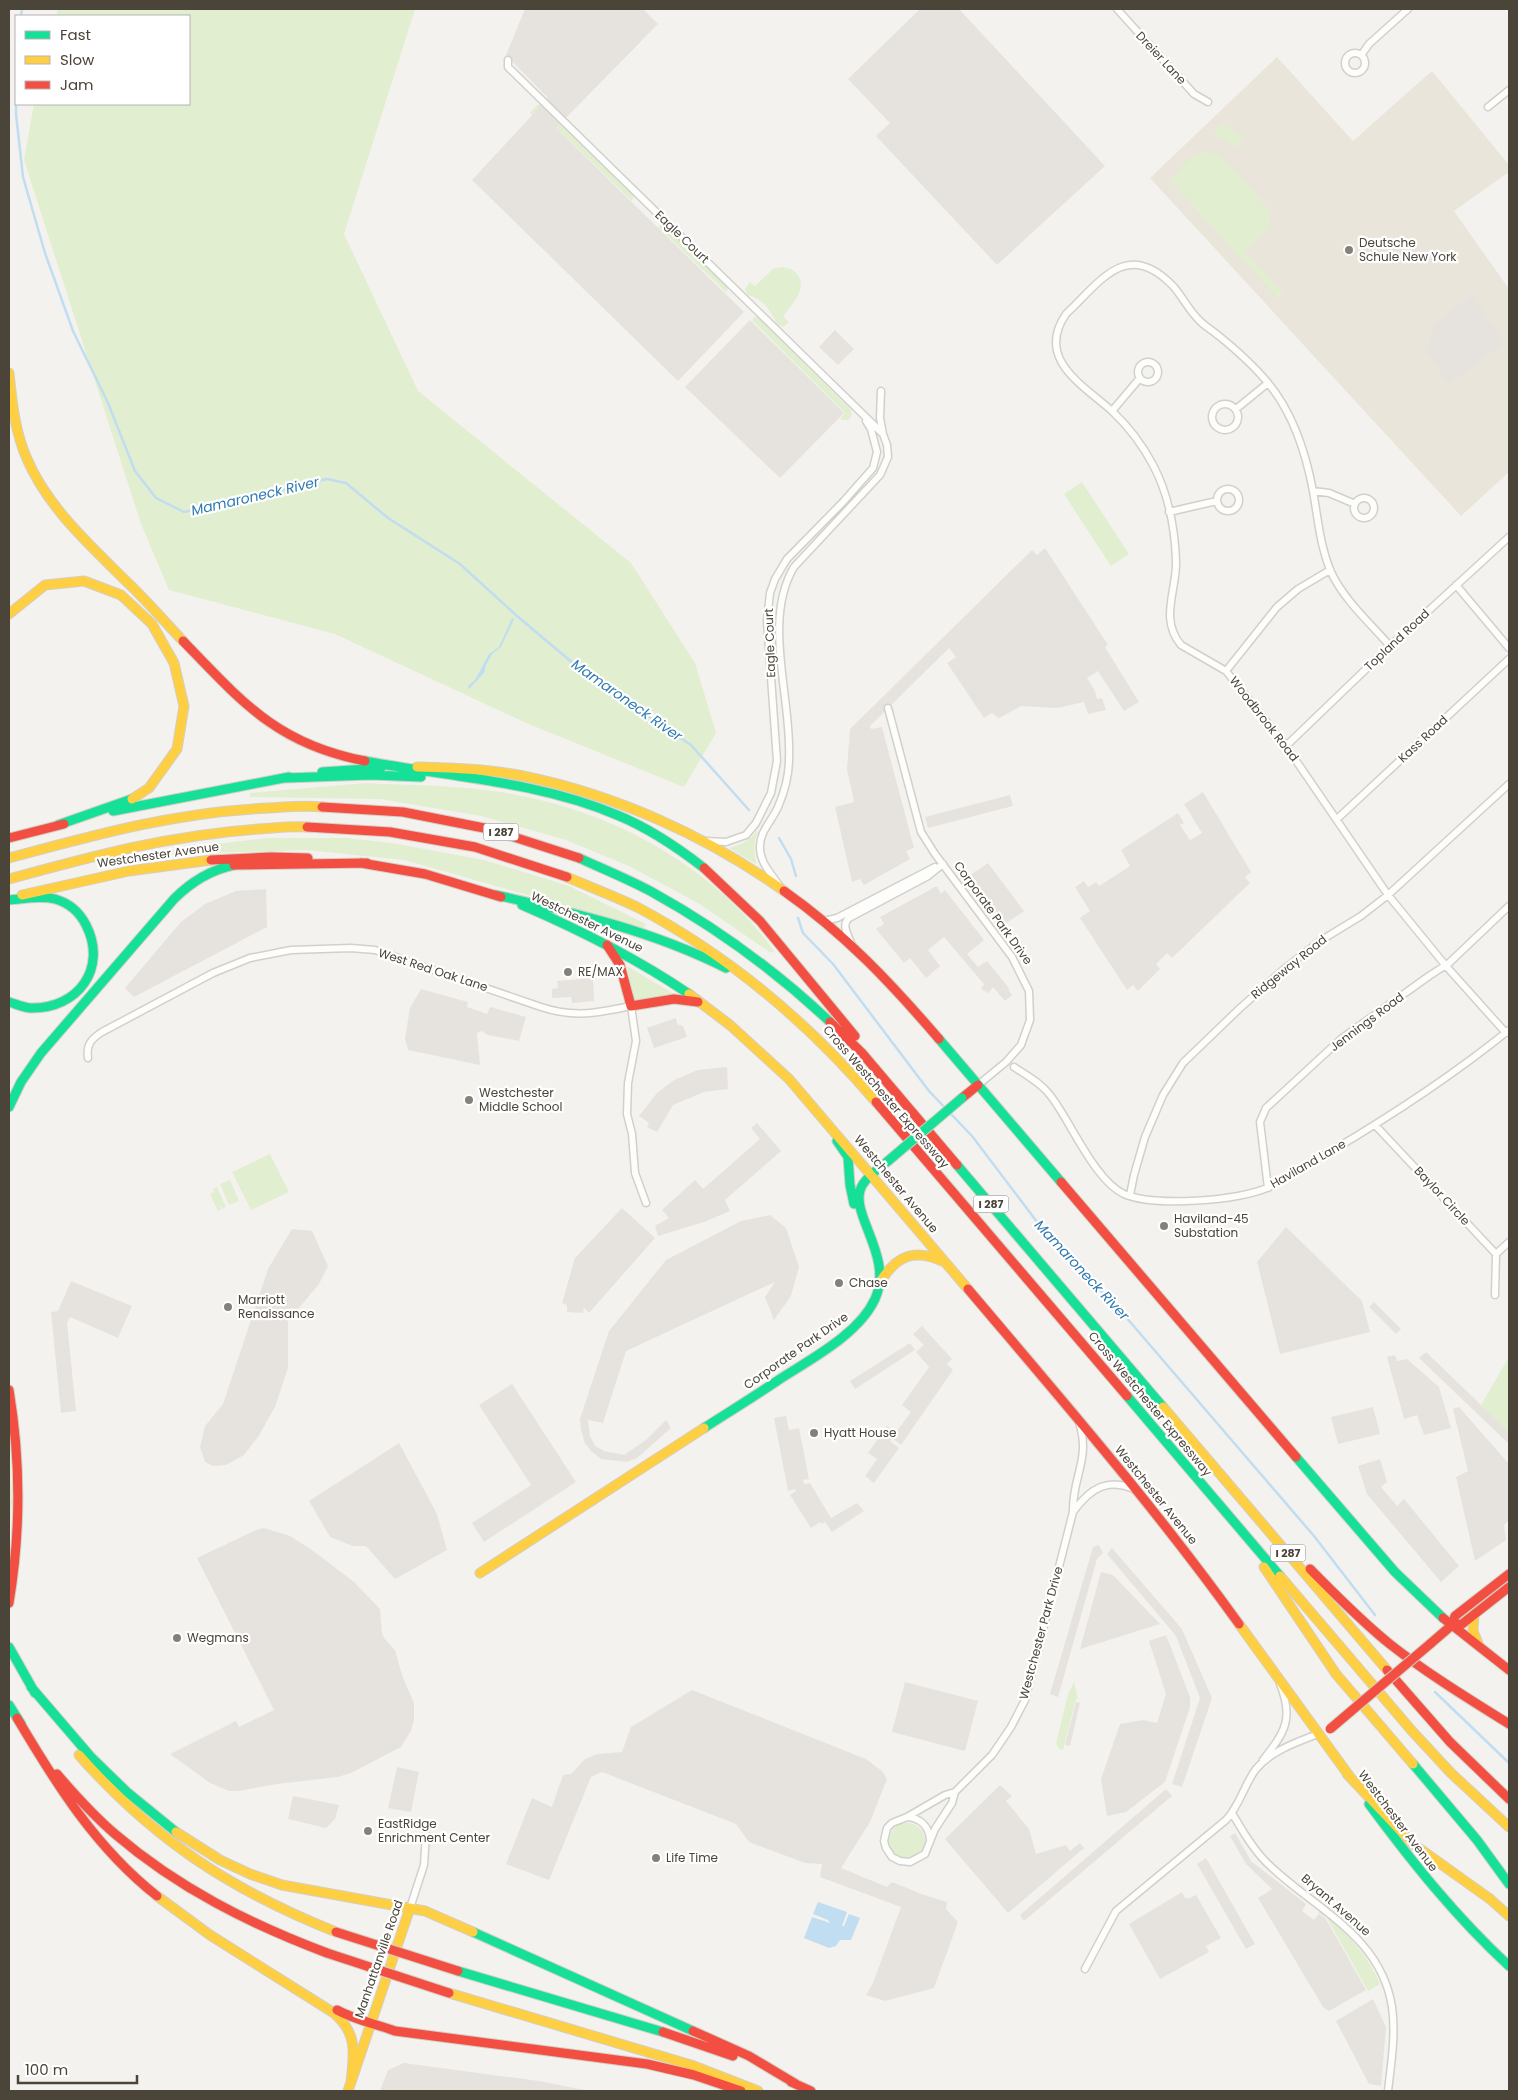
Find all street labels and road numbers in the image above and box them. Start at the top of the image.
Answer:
street label: Dreier Lane [1132,27,1190,88]
street label: Eagle Court [651,206,713,267]
street label: Topland Road [1360,605,1433,674]
street label: Eagle Court [760,608,779,678]
street label: Woodbrook Road [1226,673,1303,765]
street label: Kass Road [1394,711,1451,766]
road number: I 287 [484,824,518,840]
street label: Westchester Avenue [96,838,220,871]
street label: Corporate Park Drive [950,858,1037,968]
street label: Westchester Avenue [528,887,646,956]
street label: Ridgeway Road [1247,931,1330,1002]
street label: West Red Oak Lane [376,944,490,995]
street label: Jennings Road [1326,988,1407,1055]
street label: Cross Westchester Expressway [820,1022,953,1172]
street label: Westchester Avenue [850,1131,942,1236]
street label: Haviland Lane [1267,1135,1349,1192]
street label: Baylor Circle [1411,1162,1474,1229]
road number: I 287 [974,1196,1008,1212]
street label: Corporate Park Drive [740,1308,851,1393]
street label: Cross Westchester Expressway [1085,1328,1216,1480]
street label: Westchester Avenue [1111,1442,1202,1548]
road number: I 287 [1270,1545,1306,1562]
street label: Westchester Park Drive [1015,1565,1066,1701]
street label: Westchester Avenue [1355,1766,1442,1875]
street label: Bryant Avenue [1298,1870,1375,1940]
street label: Manhattanville Road [350,1897,407,2020]

